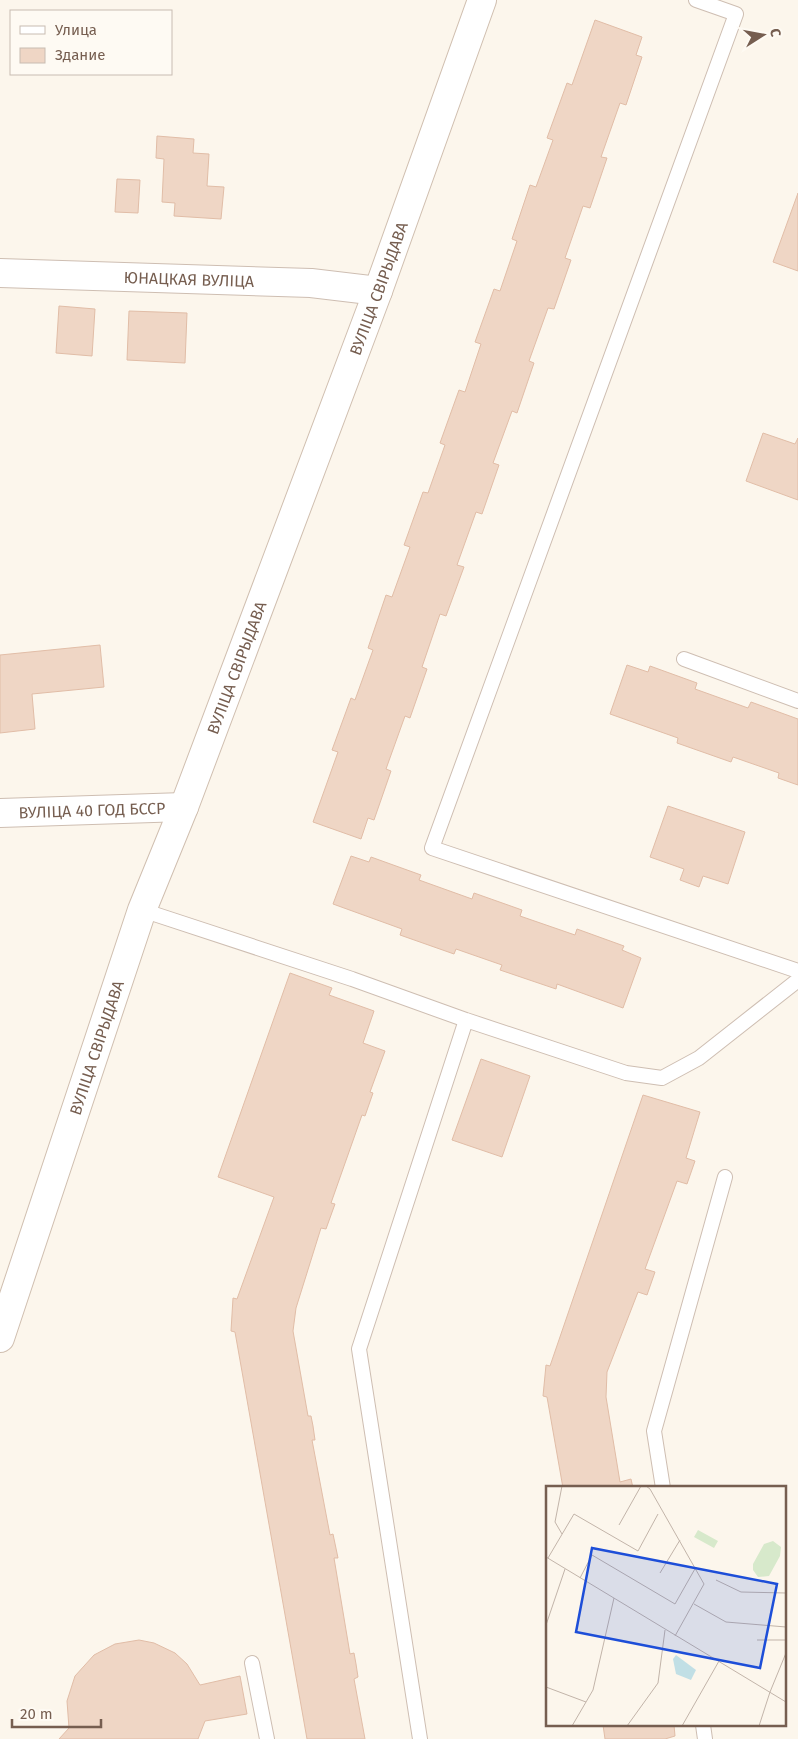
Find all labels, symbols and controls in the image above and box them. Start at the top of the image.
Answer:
legend [10,10,172,75]
north arrow [738,10,788,60]
text: Улица [55,21,97,39]
text: С [766,27,784,38]
text: Здание [55,46,105,64]
street label: ВУЛІЦА СВІРЫДАВА [346,219,412,358]
street label: ЮНАЦКАЯ ВУЛІЦА [123,268,255,291]
street label: ВУЛІЦА СВІРЫДАВА [203,598,271,737]
street label: ВУЛІЦА 40 ГОД БССР [18,799,166,822]
street label: ВУЛІЦА СВІРЫДАВА [66,977,128,1117]
inset map [546,1486,786,1726]
scale bar [12,1696,101,1728]
text: 20 m [20,1705,53,1723]

